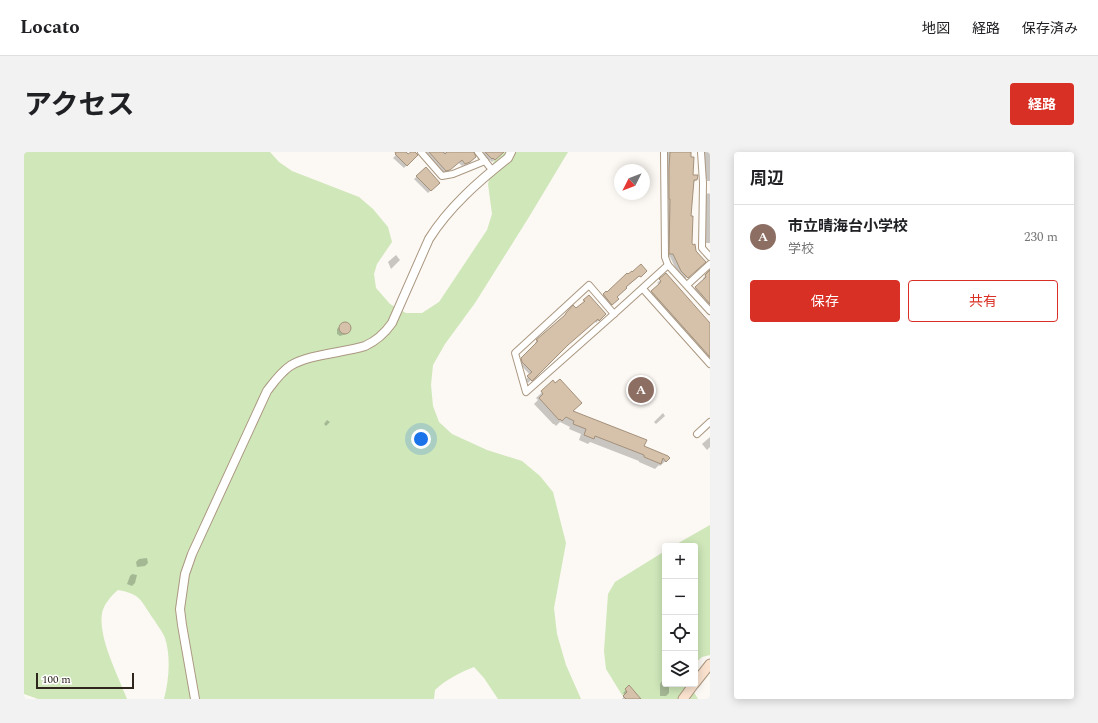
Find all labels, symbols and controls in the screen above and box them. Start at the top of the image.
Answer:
text: Locato [20,13,80,42]
text: 地図 [922,18,950,39]
text: 経路 [972,18,1000,39]
text: 保存済み [1022,18,1078,39]
button: 経路 [1010,83,1074,125]
text: アクセス [24,84,135,127]
north arrow [614,164,650,200]
text: 周辺 [750,166,784,192]
text: 市立晴海台小学校 [788,215,908,238]
text: A [758,227,768,247]
text: 230 m [1024,227,1058,247]
text: 学校 [788,239,814,259]
button: 保存 [750,280,900,322]
button: 共有 [908,280,1058,322]
pin: A [628,375,654,405]
your location [411,429,431,449]
map controls [662,543,698,687]
button: + [662,543,698,579]
button: − [662,579,698,615]
button: locate [662,615,698,651]
button: layers [662,651,698,687]
scale bar [36,671,134,690]
text: 100 m [42,671,71,688]

